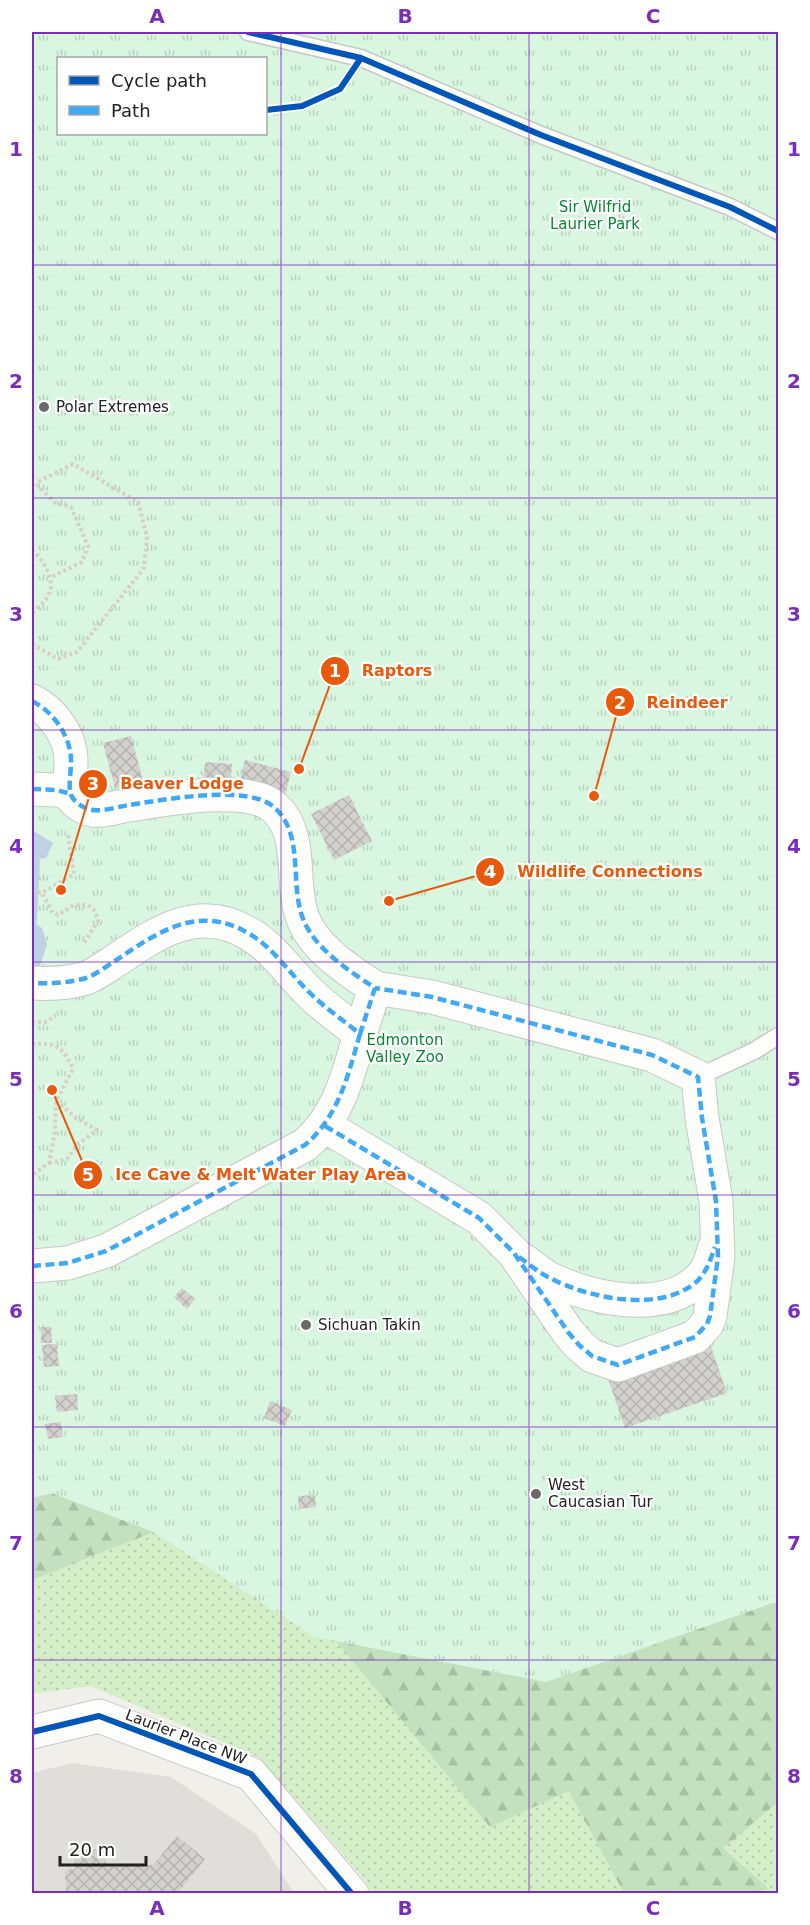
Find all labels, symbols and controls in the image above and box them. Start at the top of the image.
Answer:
text: A [149,4,165,28]
text: B [397,4,413,28]
text: C [646,4,660,28]
legend [57,57,267,135]
text: Cycle path [111,70,207,91]
text: Path [111,100,151,121]
text: 1 [9,137,23,161]
text: 1 [787,137,801,161]
park label: Sir Wilfrid Laurier Park [550,198,640,233]
text: 2 [9,369,23,393]
text: 2 [787,369,801,393]
place label: Polar Extremes [56,398,169,416]
marker: Polar Extremes [37,400,51,414]
text: 3 [9,602,23,626]
text: 3 [787,602,801,626]
callout: Raptors [320,654,444,688]
text: 1 [329,660,341,681]
text: Raptors [362,661,432,680]
callout: Reindeer [605,685,740,719]
text: 2 [614,692,626,713]
text: Reindeer [646,693,728,712]
callout: Beaver Lodge [78,767,256,801]
text: 3 [87,773,99,794]
text: Beaver Lodge [120,774,244,793]
text: 4 [9,834,23,858]
text: 4 [787,834,801,858]
callout: Wildlife Connections [475,855,715,889]
text: 4 [484,861,496,882]
text: Wildlife Connections [517,862,703,881]
park label: Edmonton Valley Zoo [366,1031,444,1066]
text: 5 [9,1067,23,1091]
text: 5 [787,1067,801,1091]
callout: Ice Cave & Melt Water Play Area [73,1158,419,1192]
text: 5 [82,1164,94,1185]
text: Ice Cave & Melt Water Play Area [115,1165,407,1184]
text: 6 [9,1299,23,1323]
text: 6 [787,1299,801,1323]
place label: Sichuan Takin [318,1316,421,1334]
marker: Sichuan Takin [299,1318,313,1332]
place label: West Caucasian Tur [548,1476,653,1511]
marker: West Caucasian Tur [529,1487,543,1501]
text: 7 [9,1531,23,1555]
text: 7 [787,1531,801,1555]
street label: Laurier Place NW [123,1706,249,1768]
text: 8 [9,1764,23,1788]
text: 8 [787,1764,801,1788]
scale bar [60,1829,146,1867]
text: 20 m [69,1839,115,1860]
text: A [149,1896,165,1920]
text: B [397,1896,413,1920]
text: C [646,1896,660,1920]

